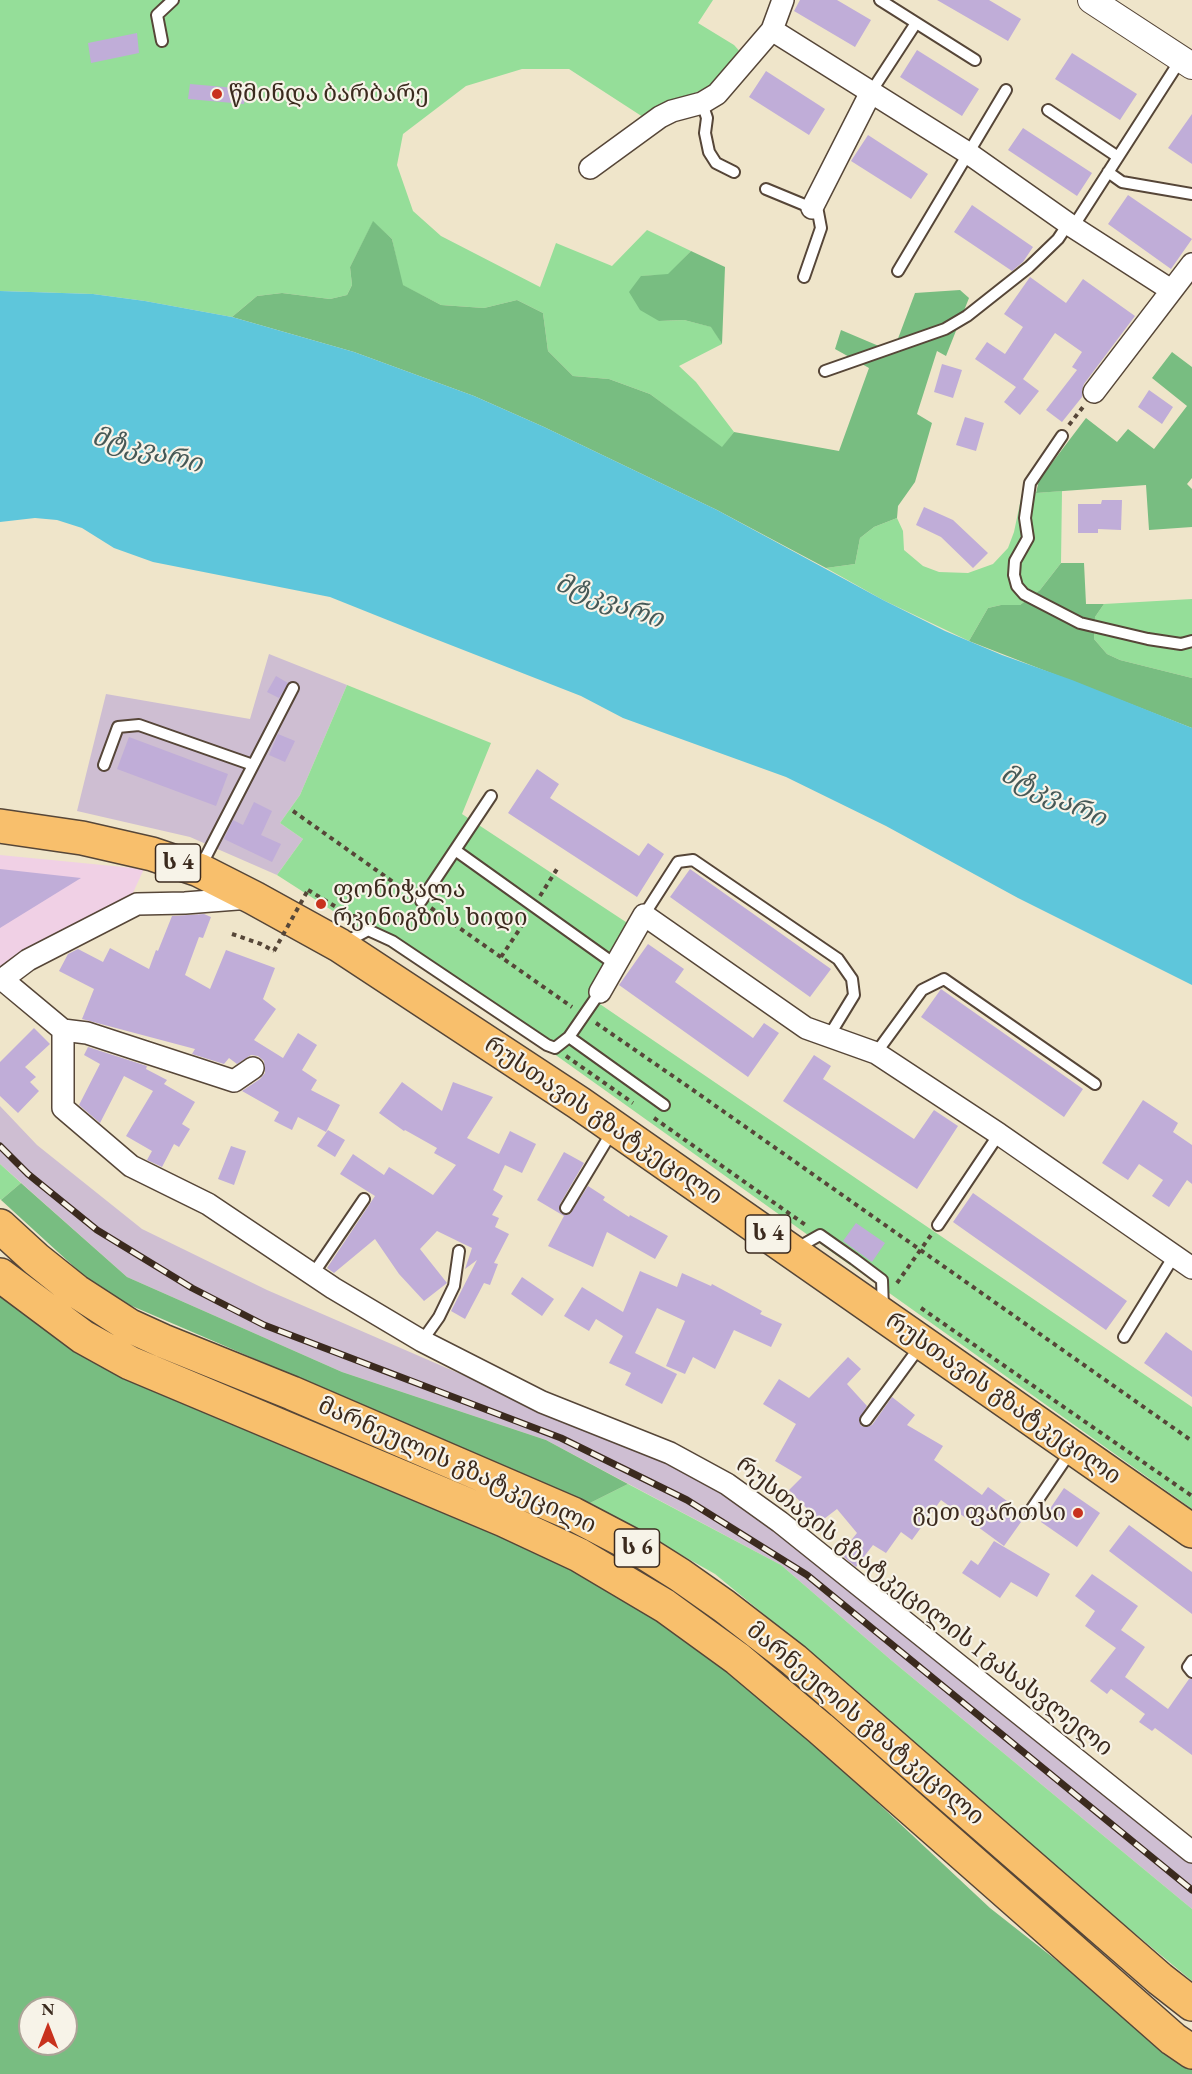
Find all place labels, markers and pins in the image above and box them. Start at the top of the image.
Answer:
place label: წმინდა ბარბარე [229,80,429,108]
marker: წმინდა ბარბარე [210,87,224,101]
place label: ფონიჭალა რკინიგზის ხიდი [333,876,528,932]
marker: ფონიჭალა რკინიგზის ხიდი [314,897,328,911]
place label: გეთ ფართსი [912,1499,1066,1527]
marker: გეთ ფართსი [1071,1506,1085,1520]

